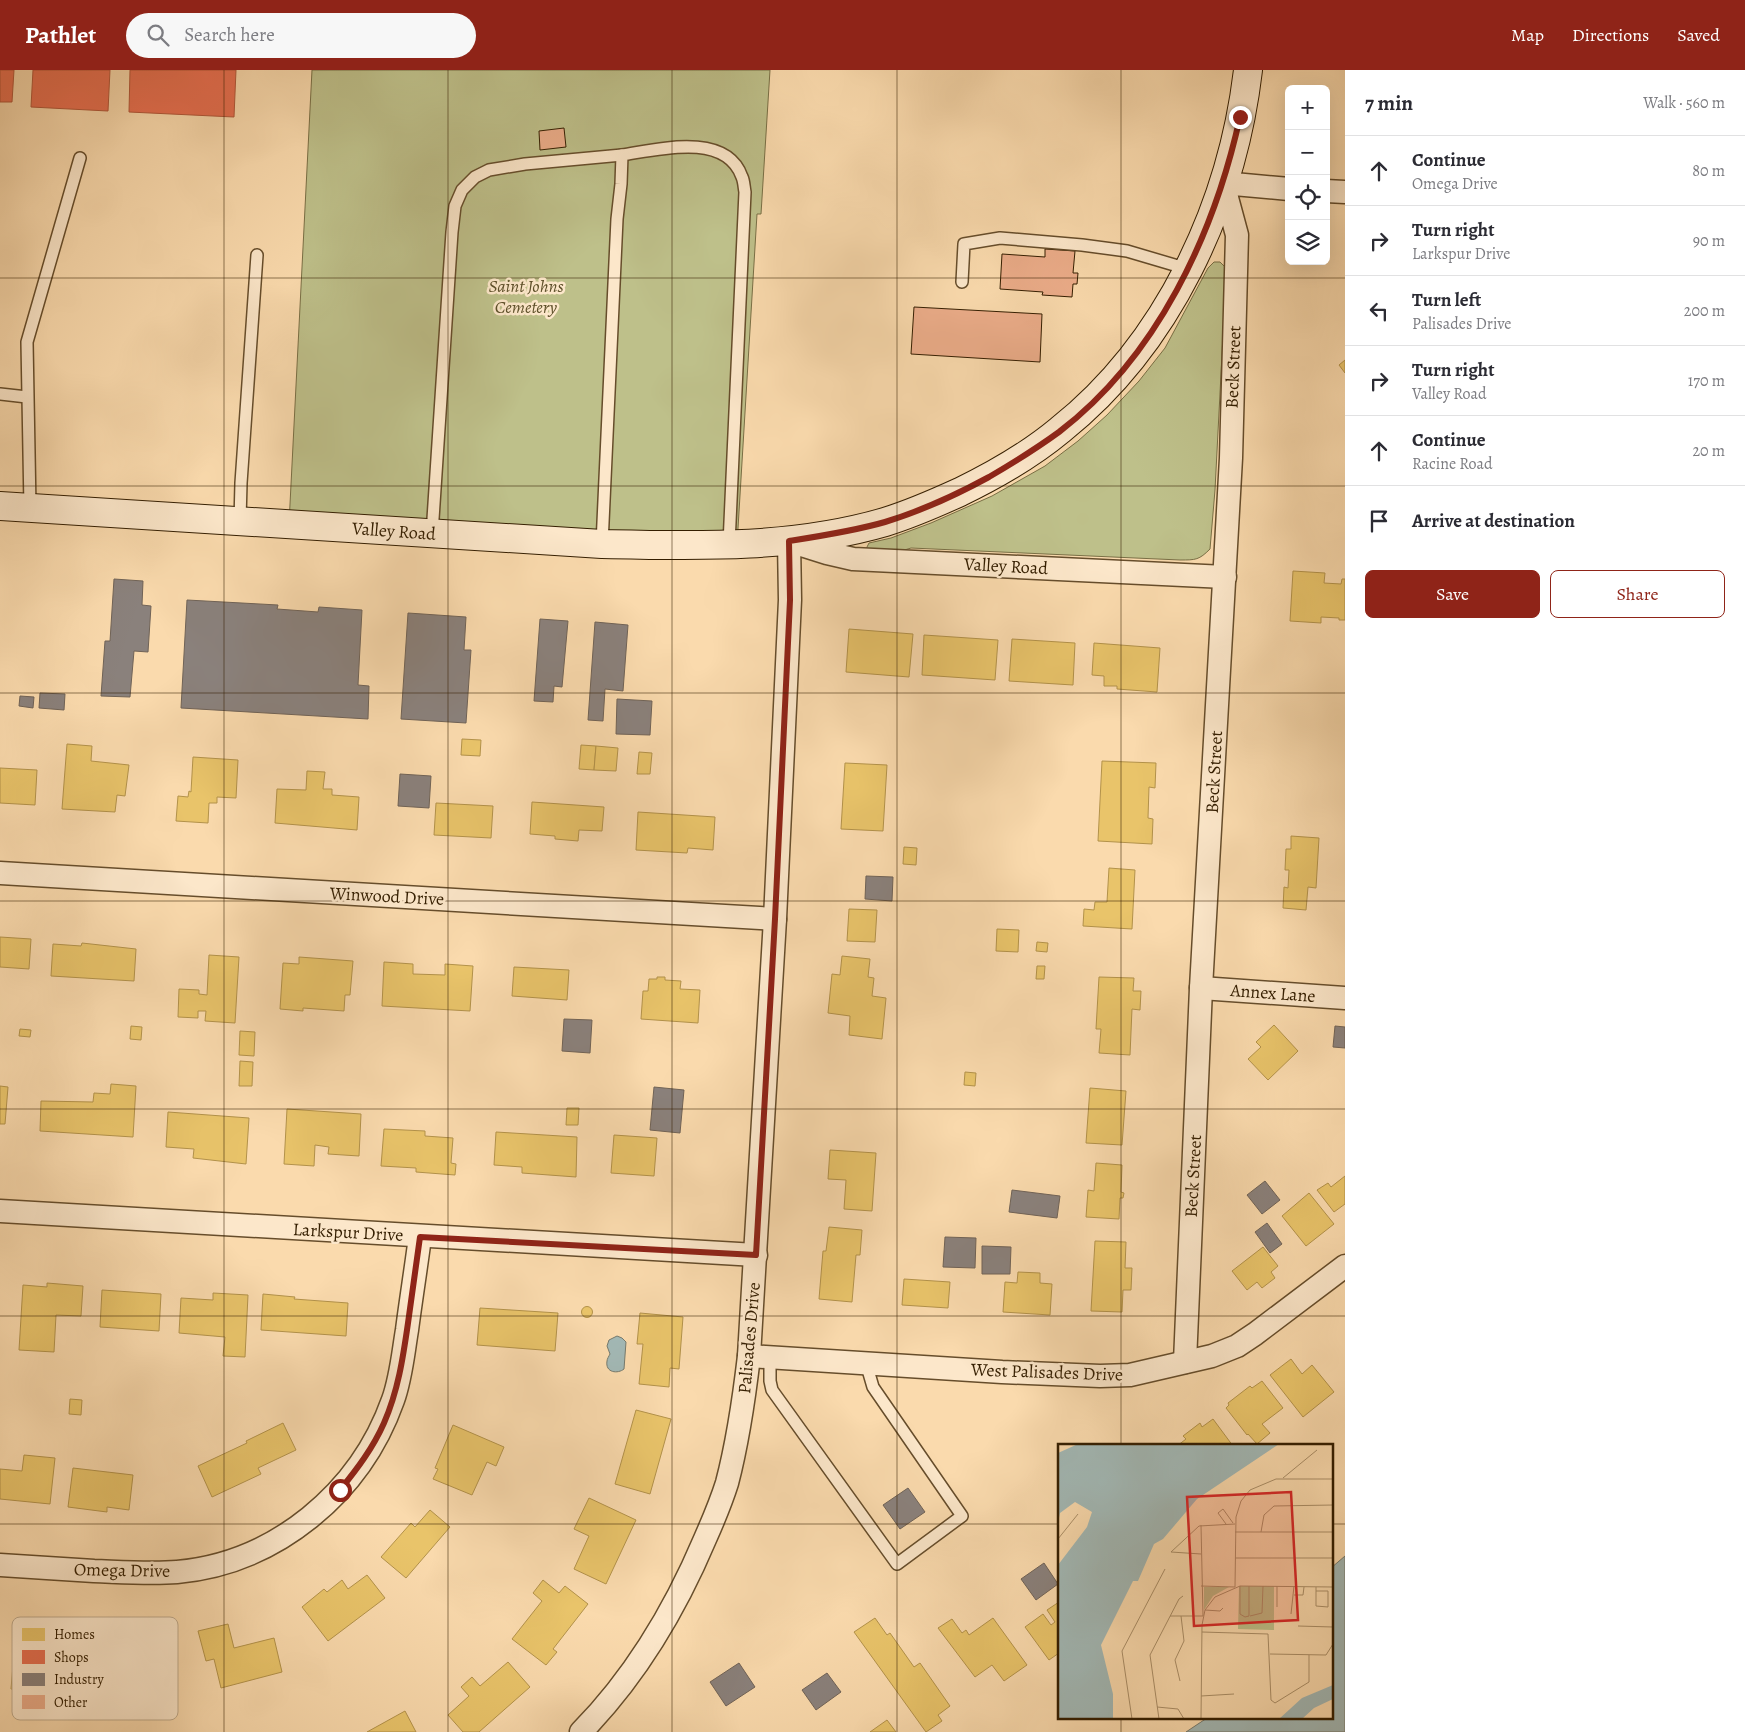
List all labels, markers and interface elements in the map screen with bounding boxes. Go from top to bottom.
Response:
search box [126,13,476,58]
text: Pathlet [25,19,96,51]
icon: search [144,21,172,49]
text: Search here [184,22,275,48]
text: Map [1511,23,1544,47]
text: Directions [1572,23,1649,47]
text: Saved [1677,23,1720,47]
map controls [1285,85,1330,265]
button: + [1285,85,1330,130]
text: 7 min [1365,89,1413,117]
text: Walk · 560 m [1643,92,1725,114]
route end [1229,106,1252,129]
button: − [1285,130,1330,175]
text: Continue [1412,147,1486,173]
icon: ahead [1365,157,1393,185]
text: 80 m [1692,160,1725,182]
text: Omega Drive [1412,173,1498,195]
button: locate [1285,175,1330,220]
text: Turn right [1412,217,1494,243]
button: layers [1285,220,1330,265]
icon: right [1365,227,1393,255]
text: 90 m [1693,230,1725,252]
text: Larkspur Drive [1412,243,1510,265]
park label: Saint Johns Cemetery [488,274,564,319]
text: Turn left [1412,287,1481,313]
icon: left [1365,297,1393,325]
text: 200 m [1684,300,1725,322]
text: Palisades Drive [1412,313,1512,335]
street label: Beck Street [1220,325,1246,409]
text: Turn right [1412,357,1494,383]
icon: right [1365,367,1393,395]
text: 170 m [1688,370,1725,392]
text: Valley Road [1412,383,1487,405]
text: Continue [1412,427,1486,453]
icon: ahead [1365,437,1393,465]
text: 20 m [1692,440,1725,462]
text: Racine Road [1412,453,1493,475]
icon: arrive [1365,507,1393,535]
text: Arrive at destination [1412,508,1575,534]
street label: Valley Road [350,516,437,546]
street label: Valley Road [963,552,1049,580]
button: Save [1365,570,1540,618]
button: Share [1550,570,1725,618]
street label: Beck Street [1200,730,1228,814]
street label: Winwood Drive [328,881,445,911]
street label: Annex Lane [1229,978,1316,1008]
street label: Beck Street [1179,1134,1207,1218]
street label: Larkspur Drive [292,1217,404,1247]
street label: Palisades Drive [732,1281,766,1395]
street label: West Palisades Drive [970,1357,1123,1387]
inset map [1058,1444,1332,1720]
route start [329,1479,352,1502]
street label: Omega Drive [74,1557,170,1583]
legend [12,1617,178,1720]
text: Homes [54,1625,95,1644]
text: Shops [54,1648,89,1667]
text: Industry [54,1670,104,1689]
text: Other [54,1693,88,1712]

